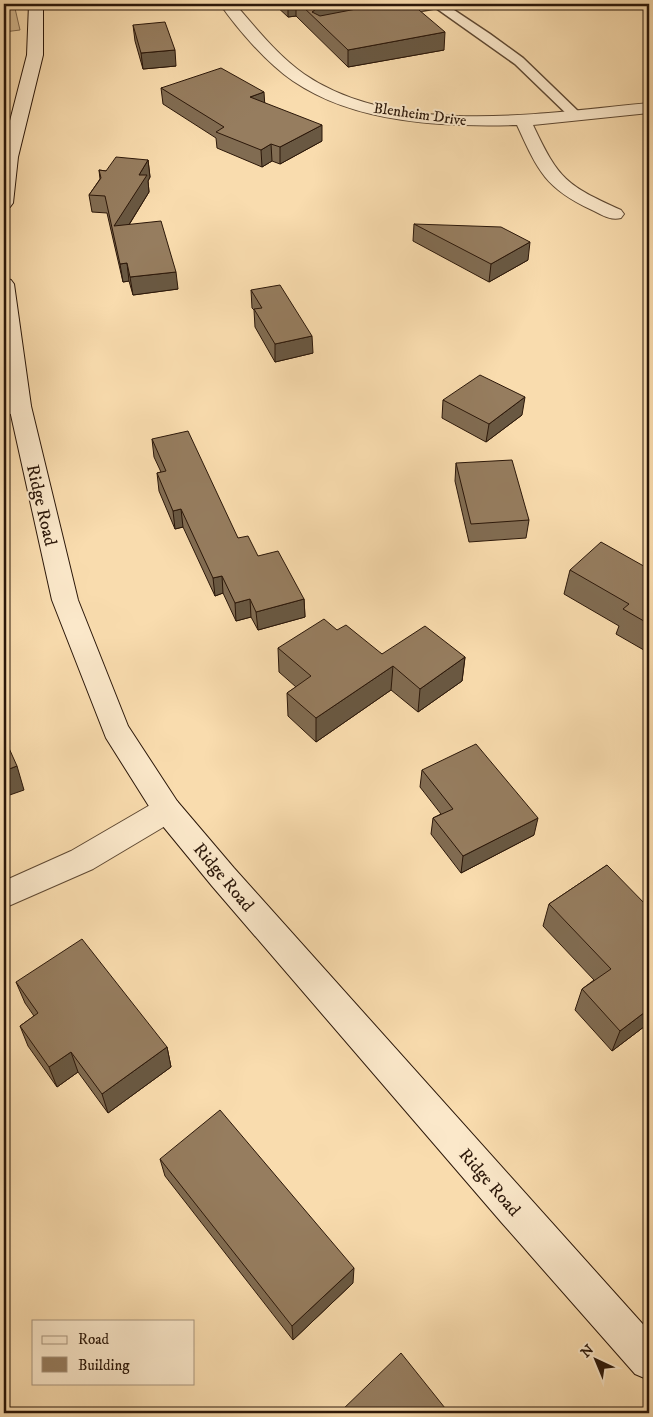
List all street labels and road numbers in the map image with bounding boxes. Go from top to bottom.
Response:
street label: Blenheim Drive [372,99,468,130]
street label: Ridge Road [21,462,61,548]
street label: Ridge Road [188,839,258,916]
street label: Ridge Road [454,1144,525,1221]

